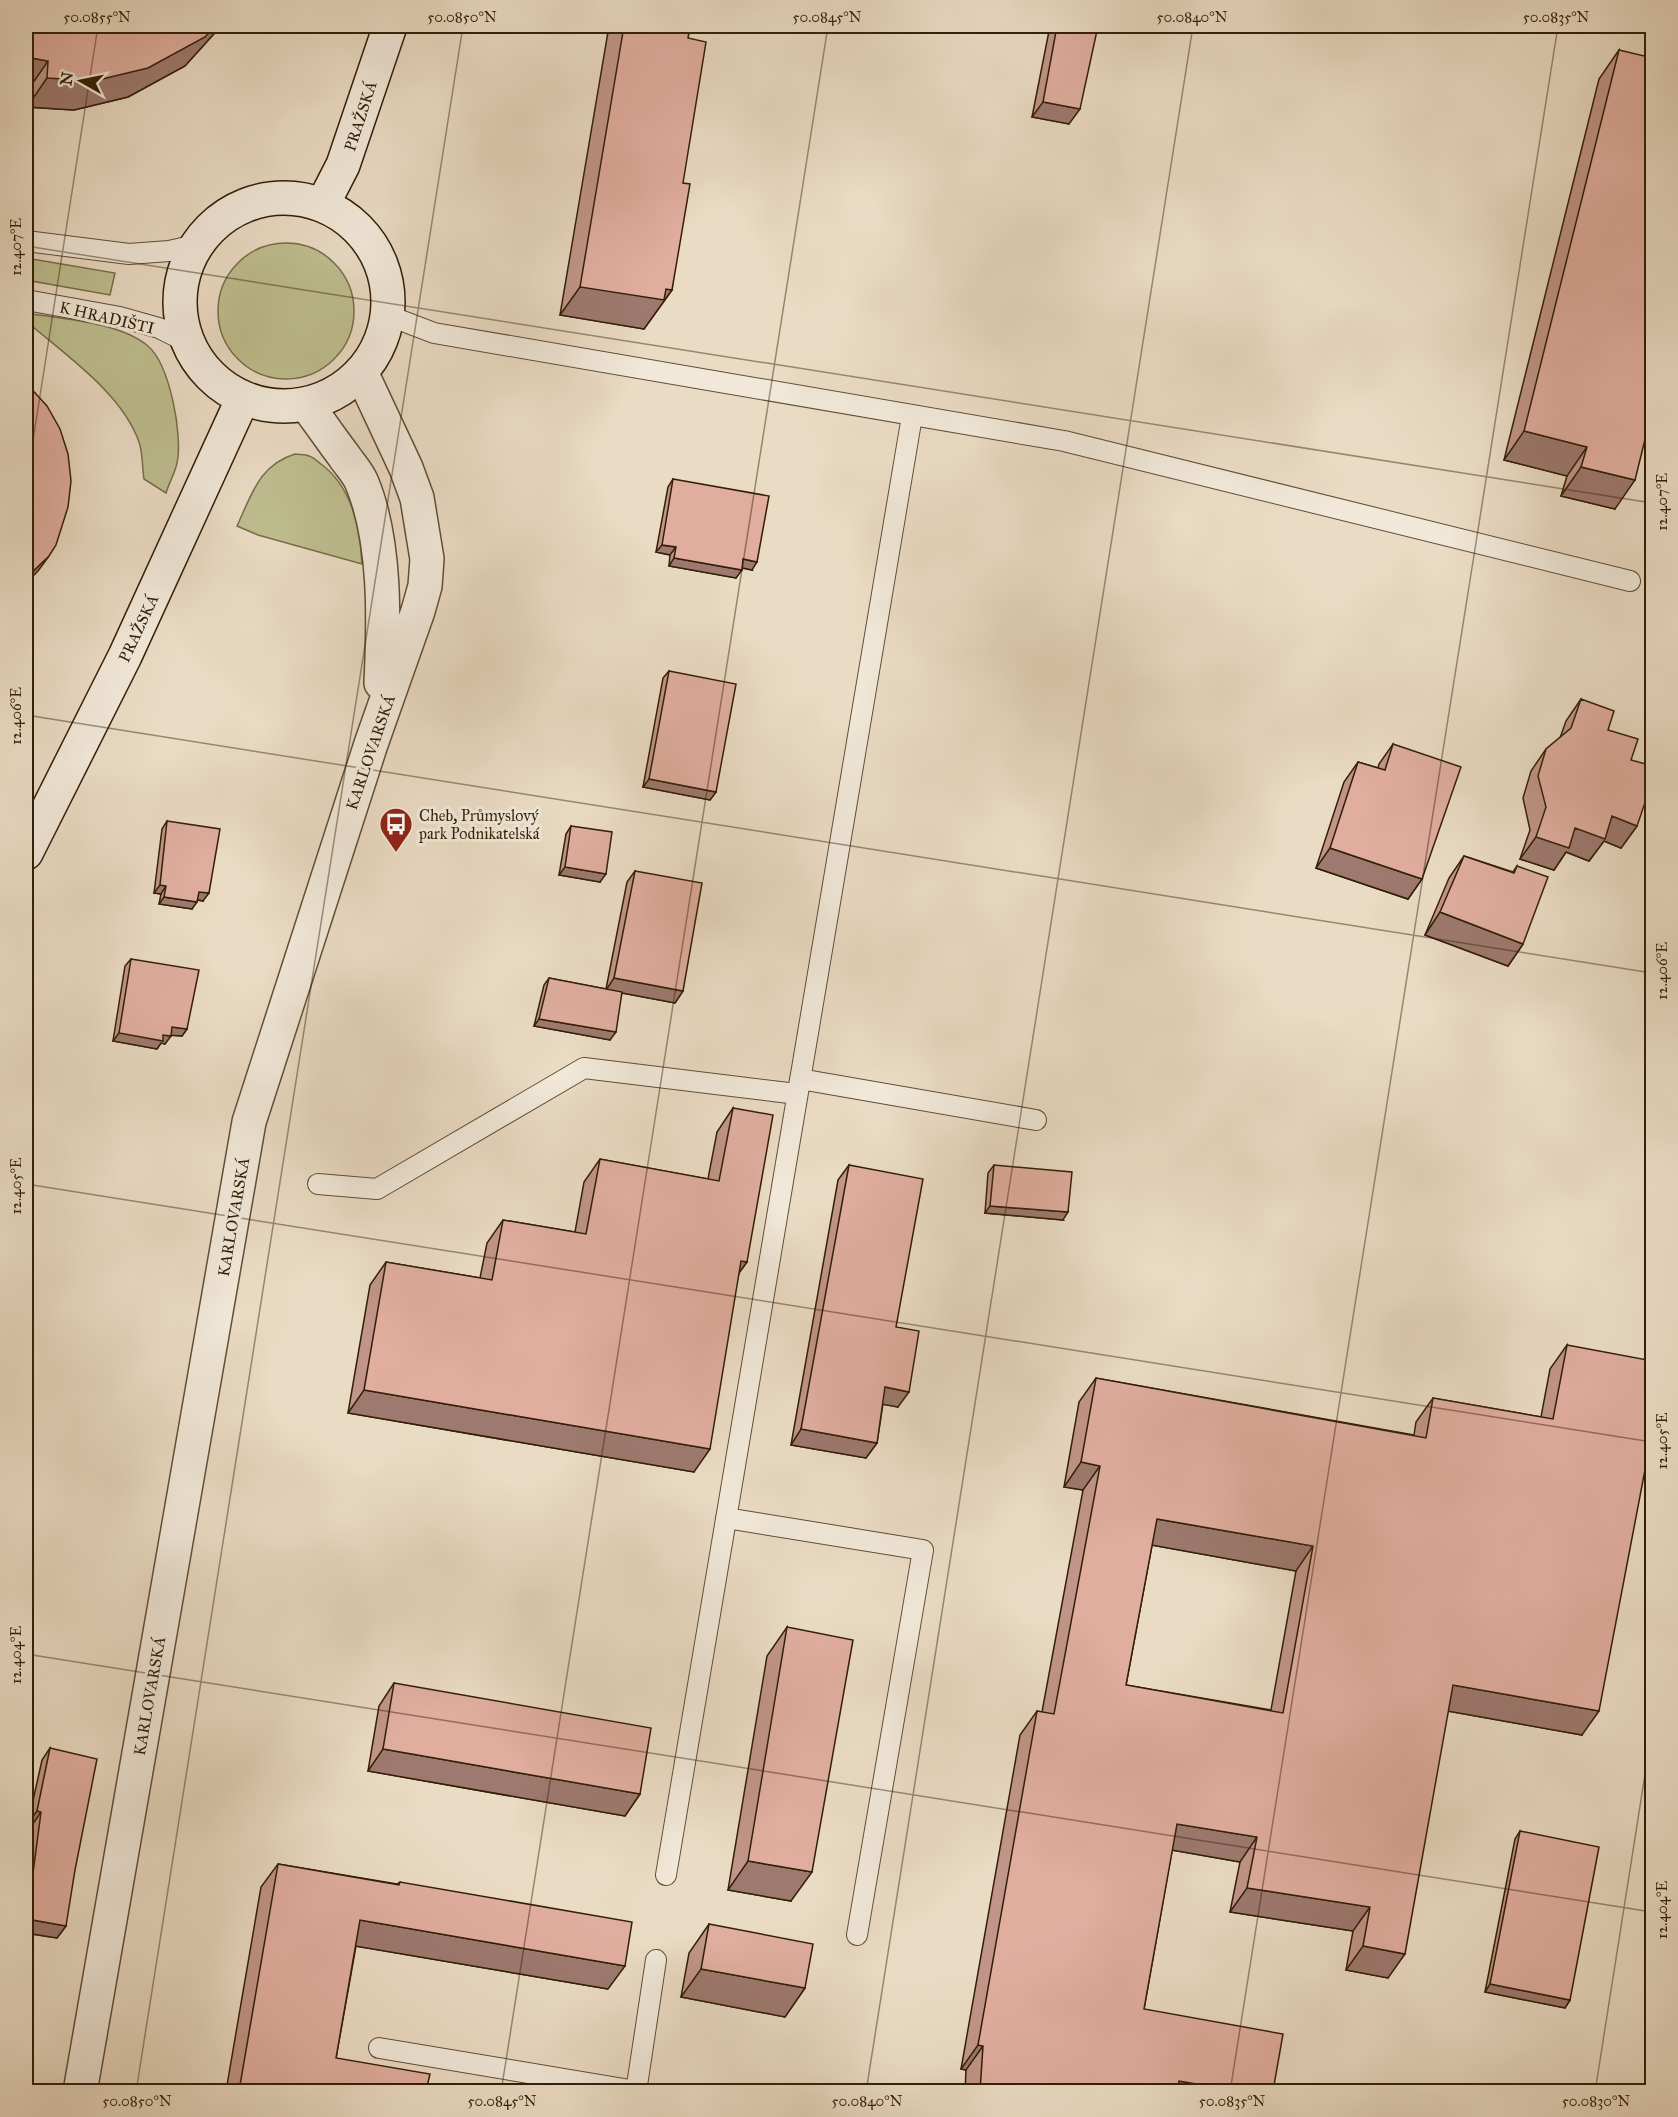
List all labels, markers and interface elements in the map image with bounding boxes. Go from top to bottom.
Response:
text: 50.0855°N [63,8,131,26]
text: 50.0850°N [427,8,497,26]
text: 50.0845°N [792,8,862,26]
text: 50.0840°N [1157,8,1228,26]
text: 50.0835°N [1523,8,1590,26]
north arrow [51,51,111,111]
text: N [56,70,77,87]
street label: PRAŽSKÁ [338,78,381,154]
text: 12.407°E [7,218,25,276]
street label: K HRADIŠTI [58,296,157,338]
text: 12.407°E [1653,473,1671,531]
street label: PRAŽSKÁ [113,590,162,665]
text: 12.406°E [7,687,25,745]
street label: KARLOVARSKÁ [341,692,399,812]
bus stop icon: Cheb, Průmyslový park Podnikatelská [378,806,414,853]
place label: Cheb, Průmyslový park Podnikatelská [418,806,540,843]
text: 12.406°E [1653,942,1671,1000]
street label: KARLOVARSKÁ [213,1156,253,1278]
text: 12.405°E [7,1157,25,1215]
text: 12.405°E [1653,1412,1671,1470]
text: 12.404°E [7,1625,25,1684]
street label: KARLOVARSKÁ [129,1635,169,1757]
text: 12.404°E [1653,1880,1671,1939]
text: 50.0850°N [102,2092,172,2110]
text: 50.0845°N [467,2092,537,2110]
text: 50.0840°N [832,2092,903,2110]
text: 50.0835°N [1199,2092,1266,2110]
text: 50.0830°N [1562,2092,1630,2110]

